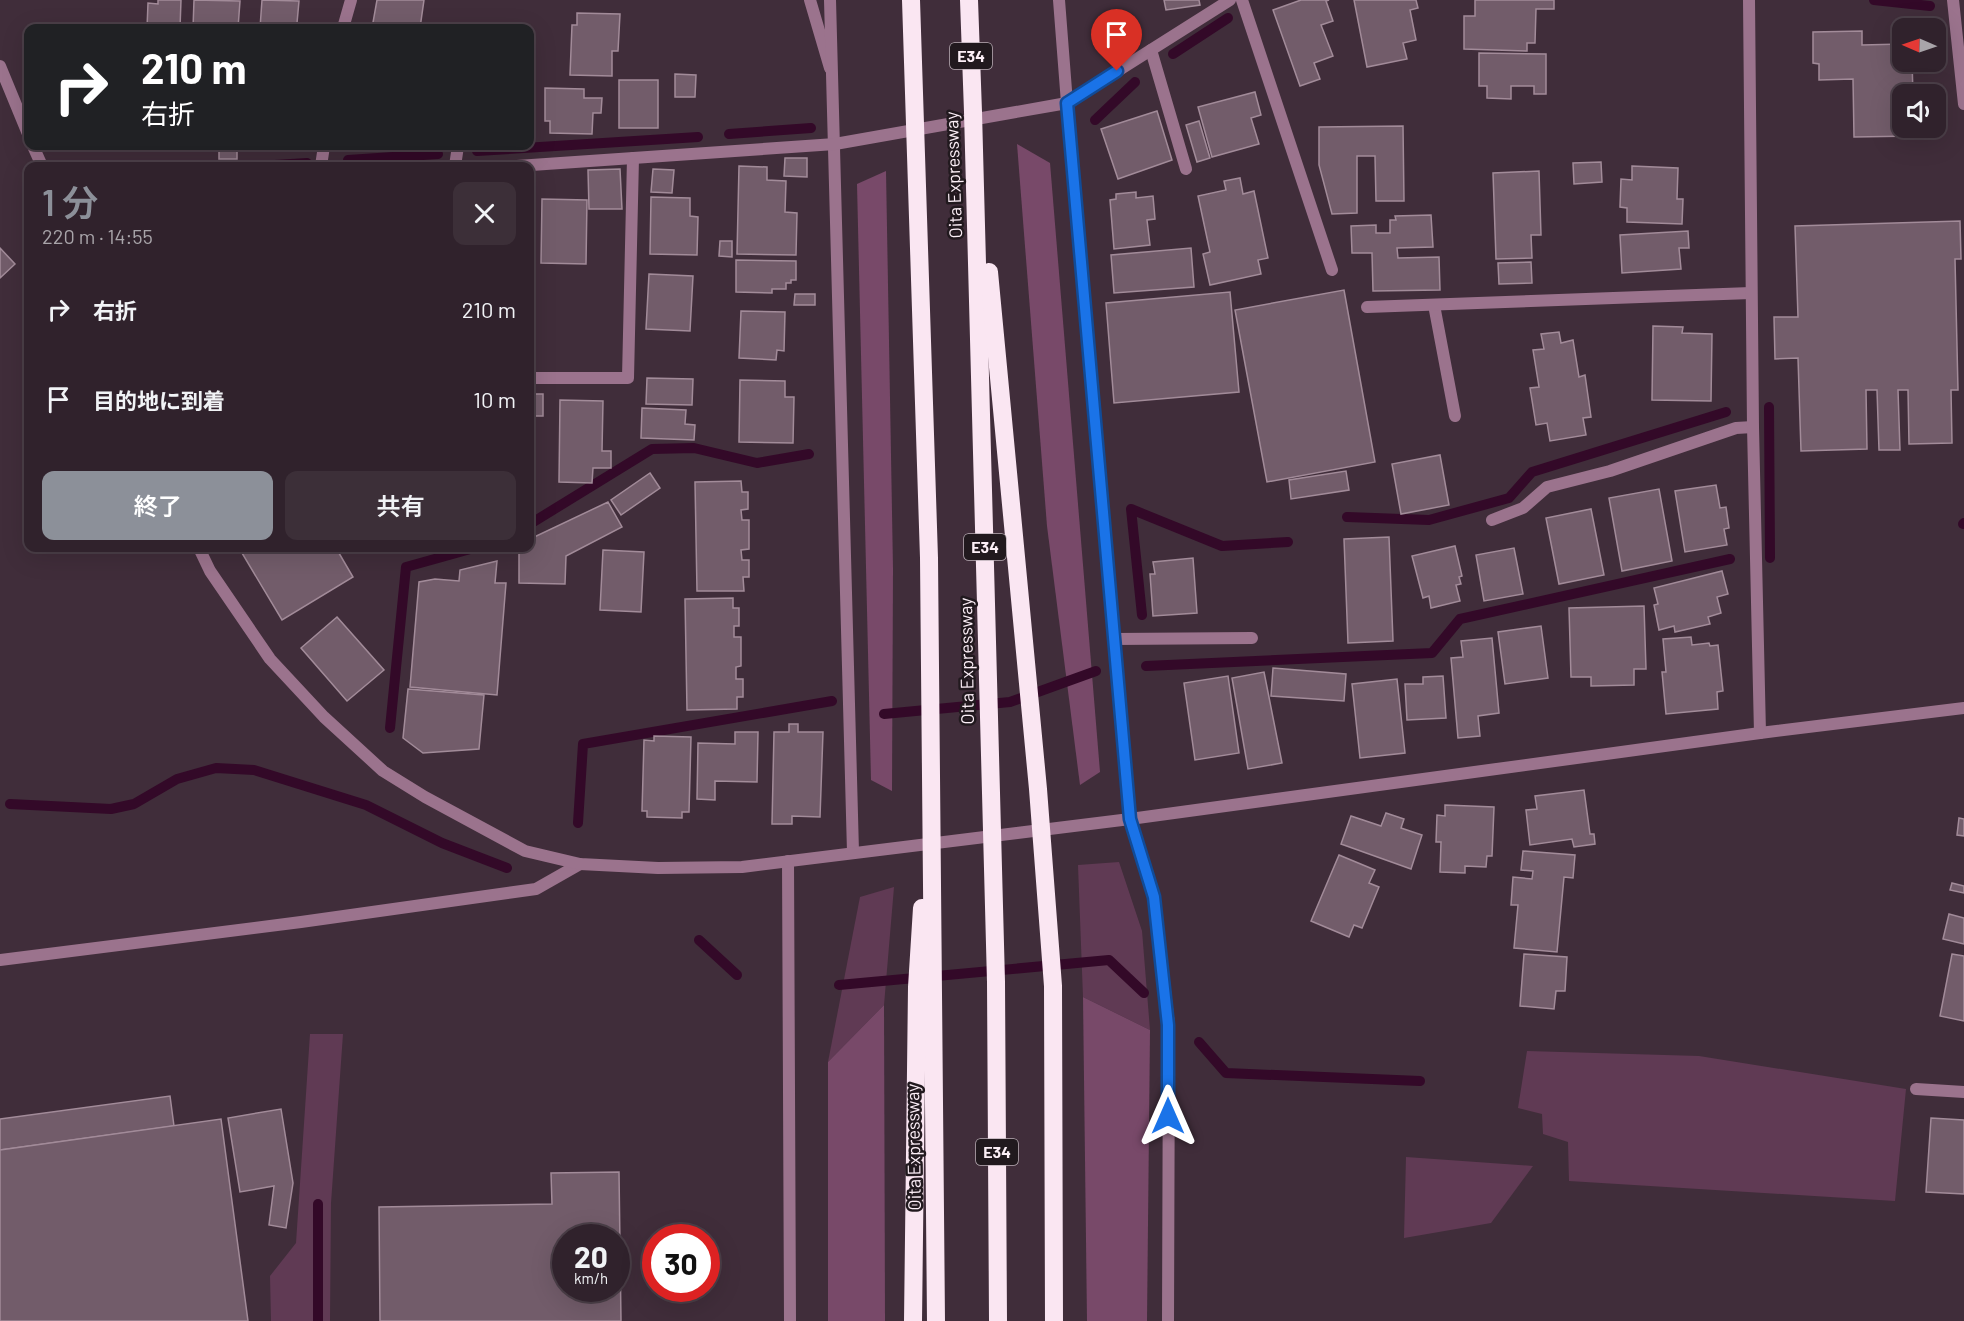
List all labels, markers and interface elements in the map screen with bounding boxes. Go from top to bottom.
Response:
pin [1091,9,1142,71]
icon: arrive [1100,18,1133,51]
north arrow [1892,18,1946,72]
map controls [1892,18,1946,138]
text: 210 m [141,42,247,92]
road number: E34 [950,43,992,69]
icon: right [42,48,120,126]
button: sound [1892,84,1946,138]
text: 右折 [141,97,195,129]
street label: Oita Expressway [940,111,966,239]
text: 1 分 [42,180,98,223]
button: close [453,182,516,245]
text: 220 m · 14:55 [42,224,153,248]
icon: right [42,293,75,326]
text: 210 m [462,296,516,322]
text: 右折 [93,297,137,323]
icon: arrive [42,383,75,416]
text: 10 m [473,386,516,412]
text: 目的地に到着 [93,387,225,413]
button: 終了 [42,471,273,540]
button: 共有 [285,471,516,540]
road number: E34 [964,534,1006,560]
street label: Oita Expressway [954,597,978,725]
street label: Oita Expressway [901,1083,925,1211]
position arrow [1136,1084,1200,1148]
road number: E34 [976,1139,1018,1165]
speed limit sign: 30 [642,1224,720,1302]
text: 20 [574,1238,608,1274]
text: km/h [574,1269,608,1287]

